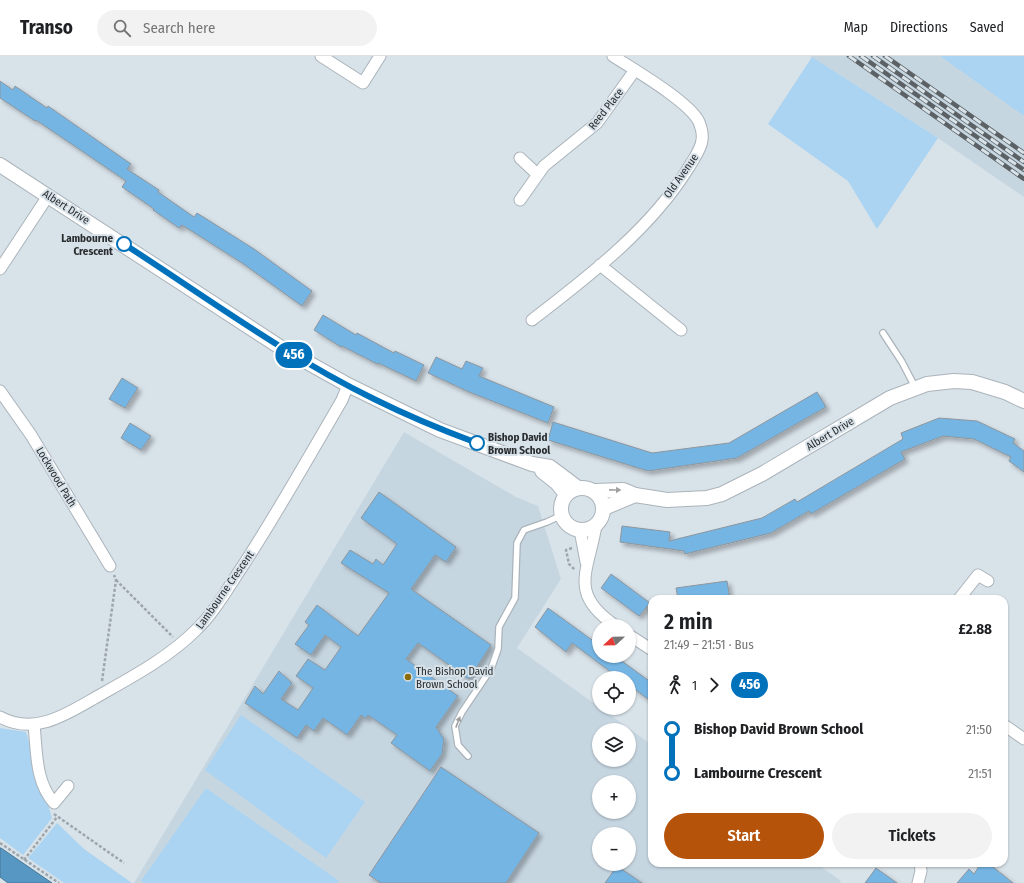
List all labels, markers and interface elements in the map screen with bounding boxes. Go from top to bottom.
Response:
search box [97,10,377,46]
text: Transo [20,16,73,39]
icon: search [111,17,133,39]
text: Search here [143,19,215,37]
text: Map [844,19,868,36]
text: Directions [890,19,948,36]
text: Saved [970,19,1004,36]
street label: Reed Place [586,86,626,132]
street label: Old Avenue [661,151,701,201]
street label: Albert Drive [40,187,92,227]
place label: Lambourne Crescent [61,232,113,258]
marker: Lambourne Crescent [116,236,132,252]
line badge: 456 [271,342,317,368]
text: 456 [283,346,305,363]
street label: Albert Drive [804,415,856,453]
place label: Bishop David Brown School [488,431,551,457]
marker: Bishop David Brown School [469,435,485,451]
street label: Lockwood Path [33,445,79,509]
one-way arrow [609,487,622,493]
street label: Lambourne Crescent [193,548,257,631]
text: 2 min [664,608,713,635]
north arrow [592,619,636,663]
map controls [592,619,636,871]
text: £2.88 [958,620,992,638]
text: 21:49 – 21:51 · Bus [664,637,754,652]
place label: The Bishop David Brown School [416,665,493,691]
button: locate [592,671,636,715]
marker: The Bishop David Brown School [403,672,413,682]
icon: walk [664,674,686,696]
icon: forward [703,674,725,696]
text: 456 [739,676,760,693]
text: 1 [692,678,697,693]
one-way arrow [455,715,461,727]
text: Bishop David Brown School [694,720,863,738]
text: 21:50 [966,722,992,737]
button: layers [592,723,636,767]
text: Lambourne Crescent [694,764,822,782]
text: 21:51 [968,766,992,781]
button: + [592,775,636,819]
button: Start [664,813,824,859]
button: Tickets [832,813,992,859]
button: − [592,827,636,871]

